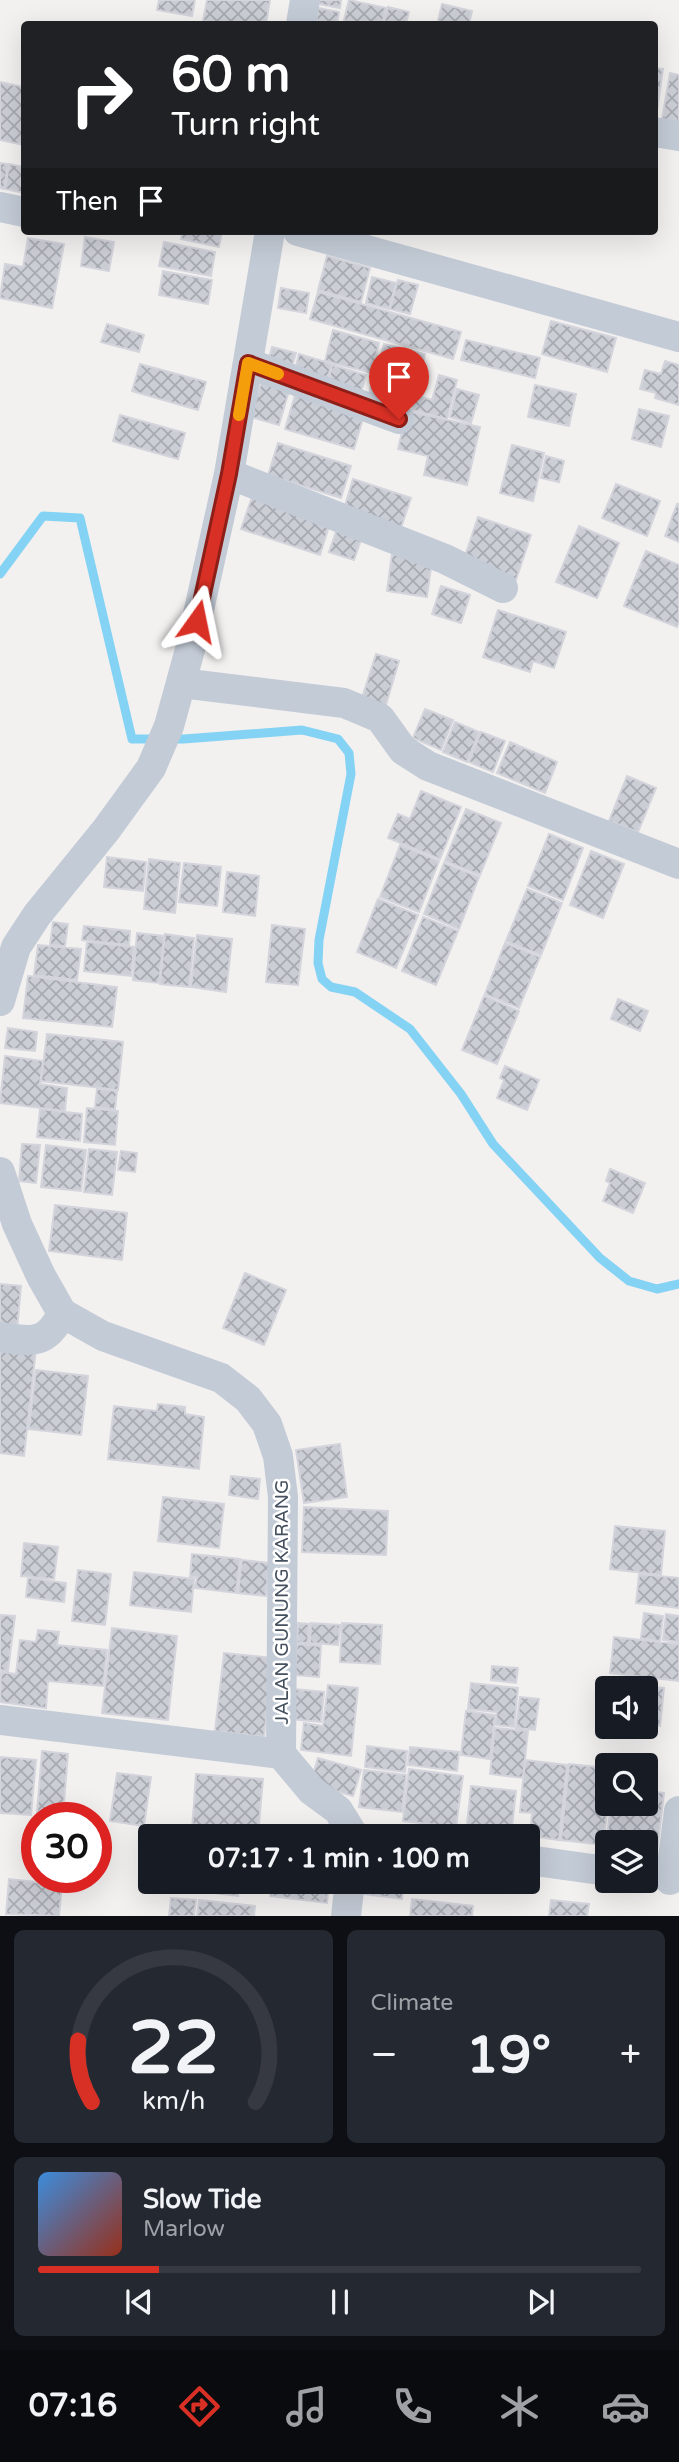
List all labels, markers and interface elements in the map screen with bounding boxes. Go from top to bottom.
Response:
text: 60 m [171,46,290,105]
icon: right [56,49,147,140]
text: Turn right [171,106,320,144]
icon: arrive [132,182,170,220]
text: Then [56,186,118,217]
pin [369,347,429,419]
icon: arrive [380,358,418,396]
position arrow [160,584,234,658]
street label: JALAN GUNUNG KARANG [271,1480,293,1724]
map controls [595,1676,658,1893]
button: sound [595,1676,658,1739]
button: search [595,1753,658,1816]
speed limit sign: 30 [21,1802,112,1893]
button: layers [595,1830,658,1893]
text: 07:17 · 1 min · 100 m [208,1843,470,1874]
text: Climate [371,1989,453,2017]
text: 22 [128,2006,219,2094]
text: 19° [466,2024,551,2087]
text: − [371,2032,398,2078]
text: + [620,2032,641,2078]
text: km/h [142,2086,205,2116]
text: Slow Tide [143,2184,261,2215]
text: Marlow [143,2215,225,2243]
icon: previous [120,2283,158,2321]
icon: pause [321,2283,359,2321]
icon: next [522,2283,560,2321]
icon: directions [175,2382,224,2431]
icon: music [282,2382,331,2431]
icon: phone [388,2382,437,2431]
icon: climate [495,2382,544,2431]
icon: car [601,2382,650,2431]
text: 07:16 [29,2387,117,2425]

